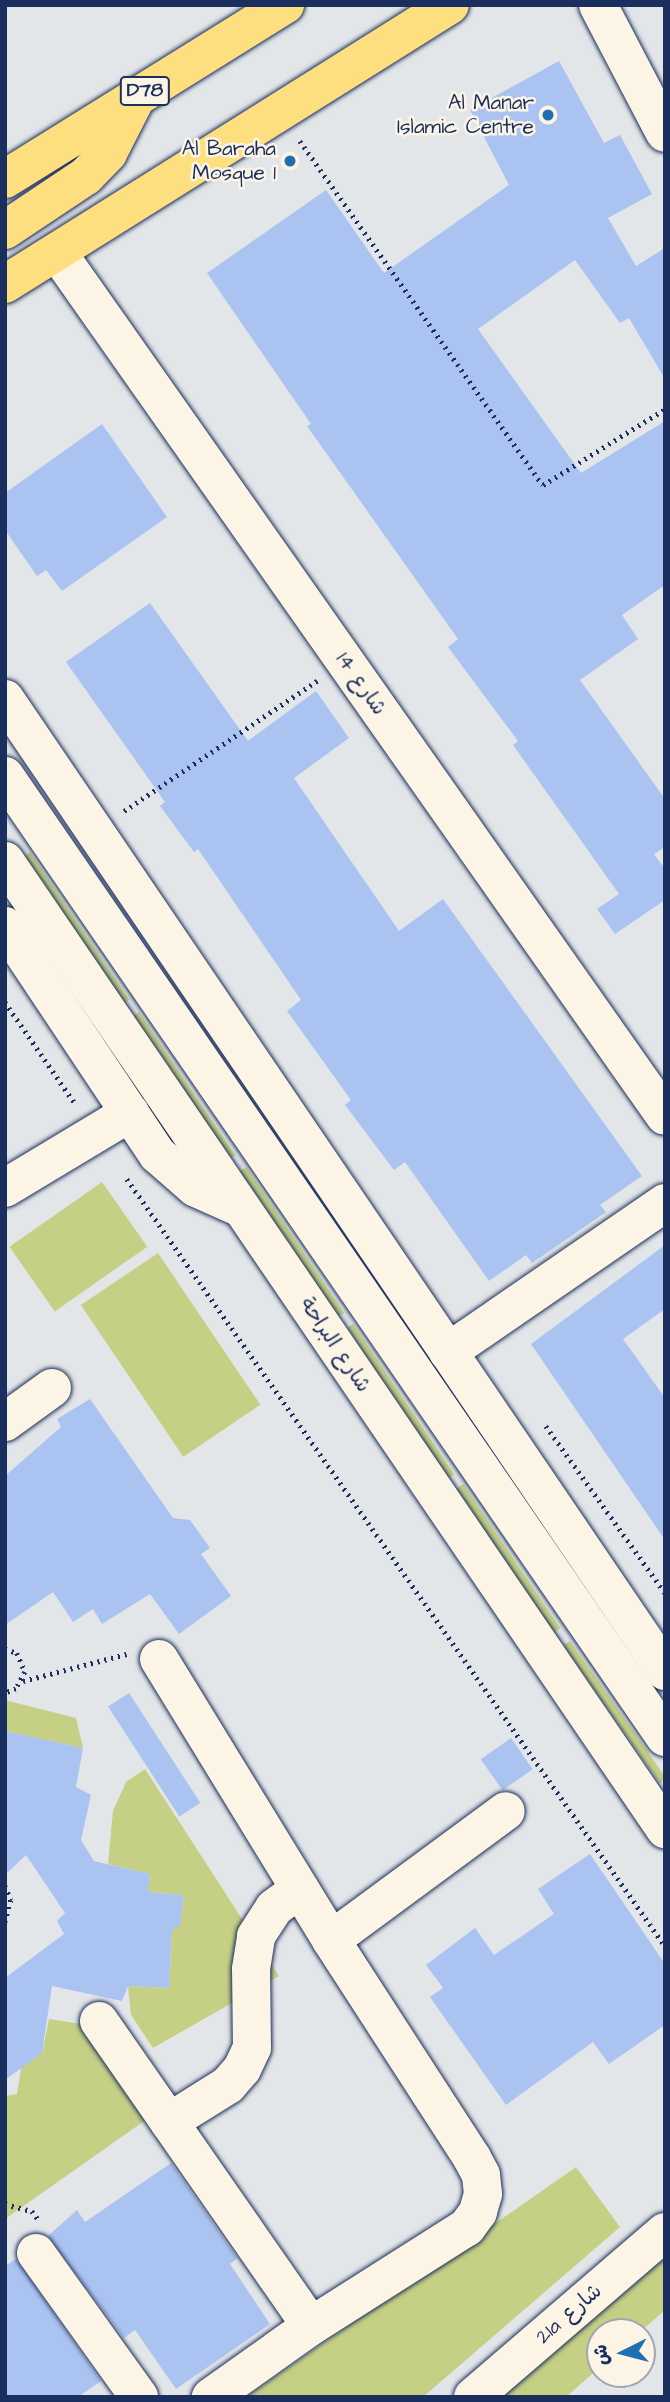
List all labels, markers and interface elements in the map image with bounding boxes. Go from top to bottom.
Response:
road number: D78 [119,76,171,106]
place label: Al Manar Islamic Centre [397,90,534,140]
marker: Al Manar Islamic Centre [540,107,556,123]
place label: Al Baraha Mosque 1 [182,136,276,186]
marker: Al Baraha Mosque 1 [282,153,298,169]
street label: شارع 14 [330,648,392,720]
street label: شارع البراحة [294,1293,376,1397]
street label: 21a شارع [531,2278,607,2350]
north arrow [586,2318,656,2388]
text: ش [587,2343,616,2367]

